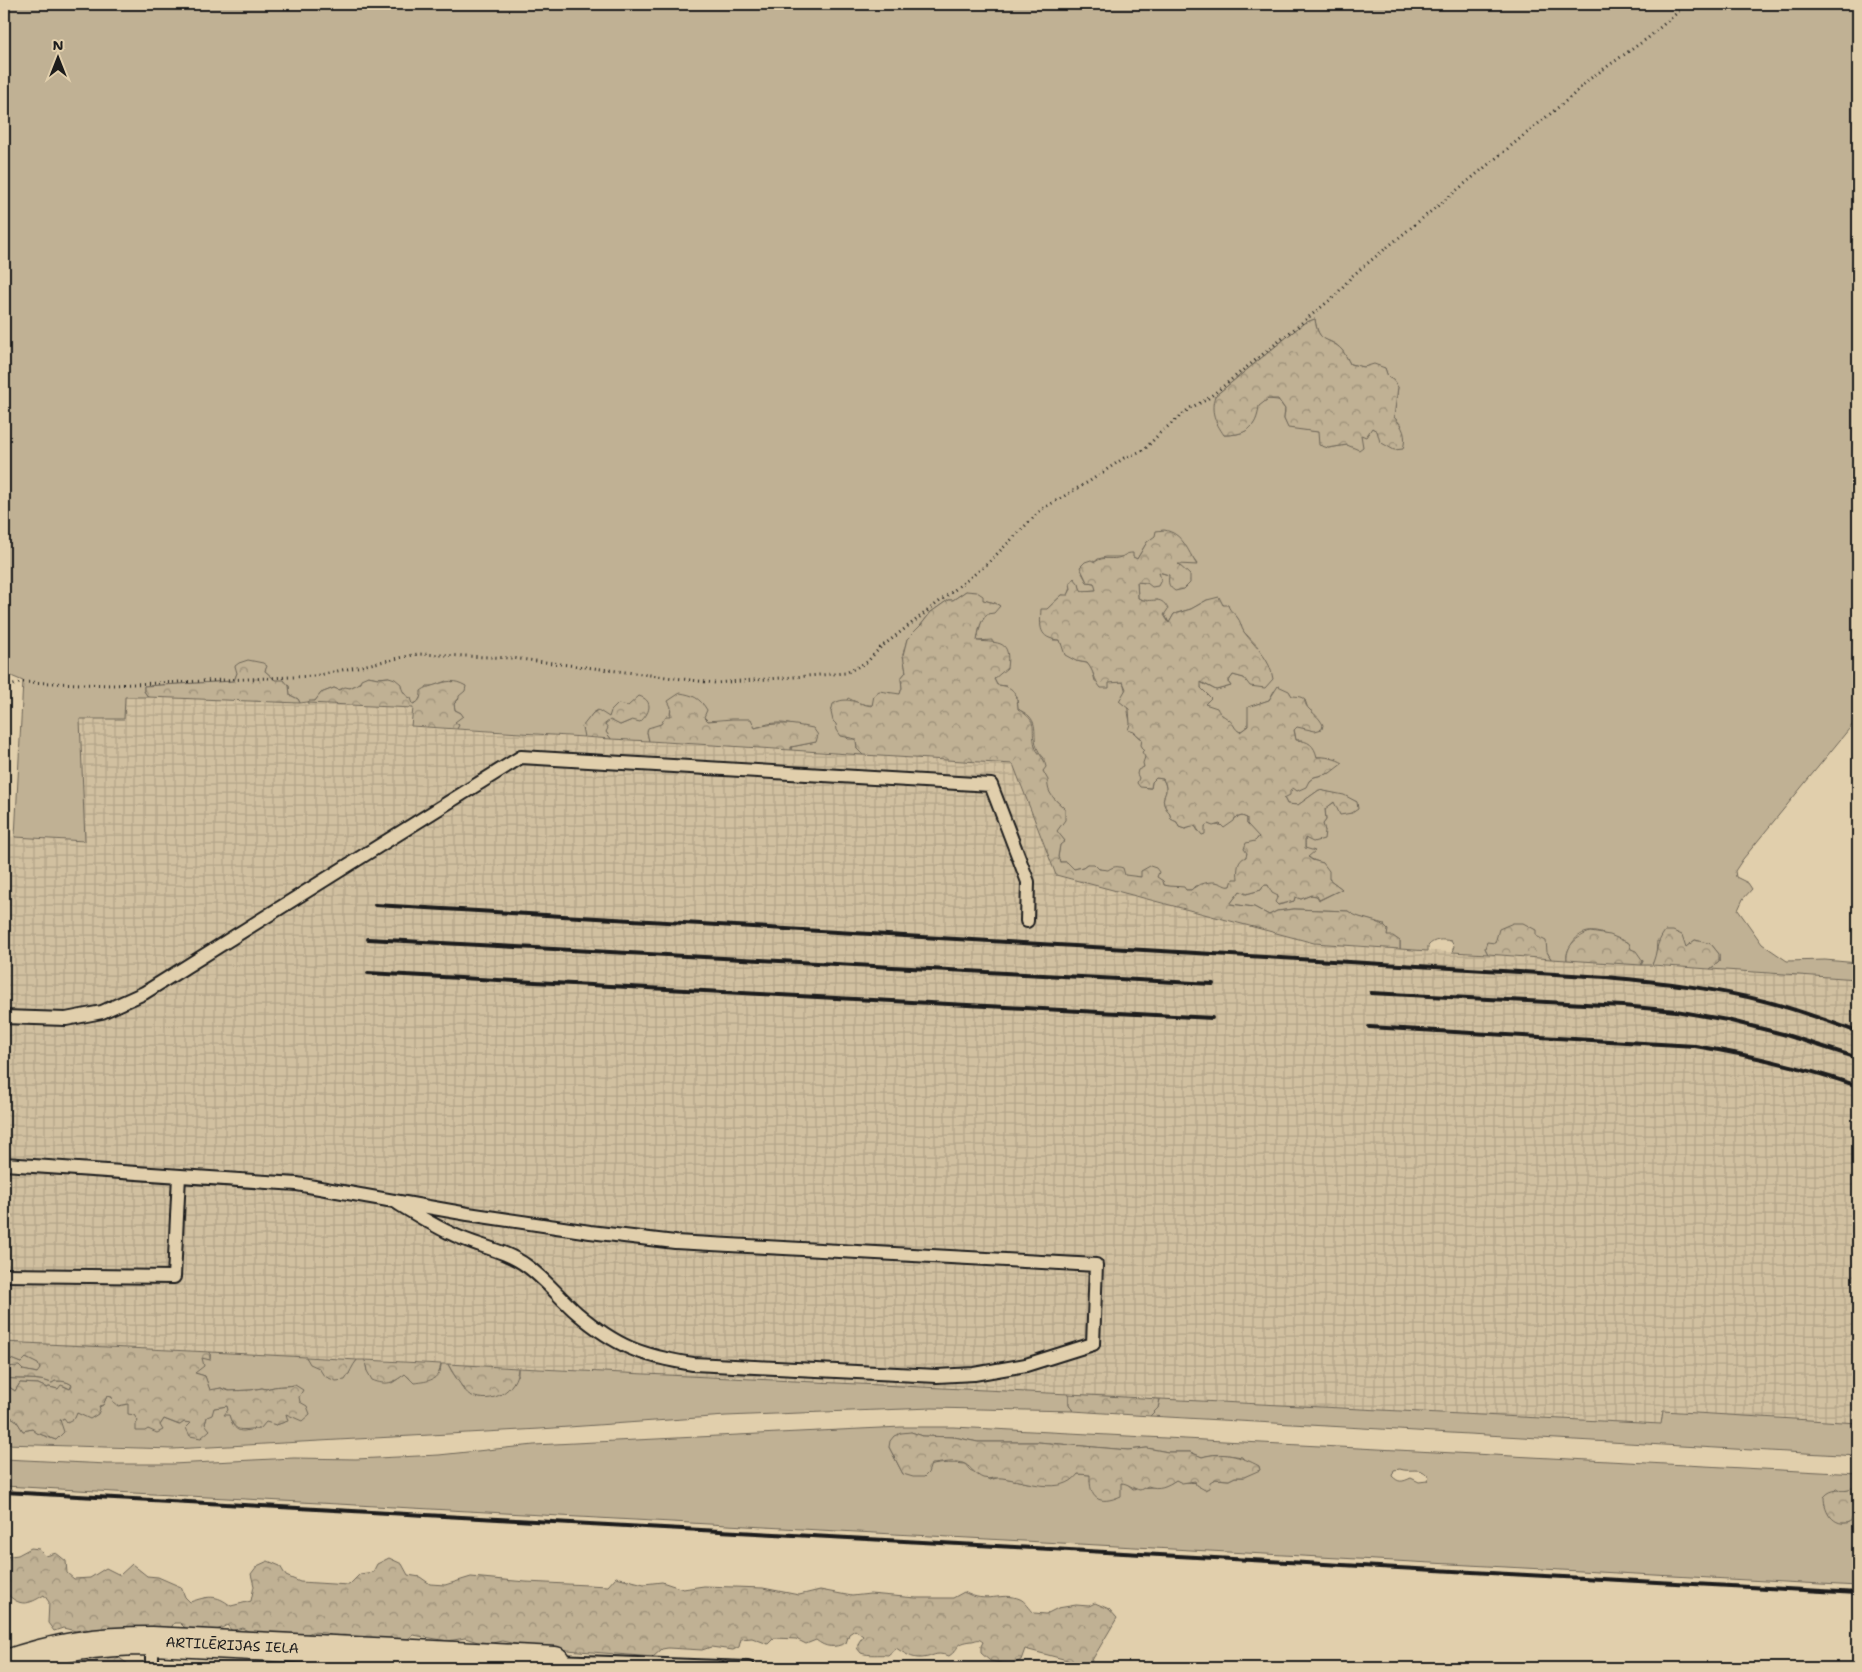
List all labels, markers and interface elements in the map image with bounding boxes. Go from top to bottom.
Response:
north arrow [32,32,82,82]
text: N [52,36,64,54]
street label: ARTILĒRIJAS IELA [165,1633,299,1657]

